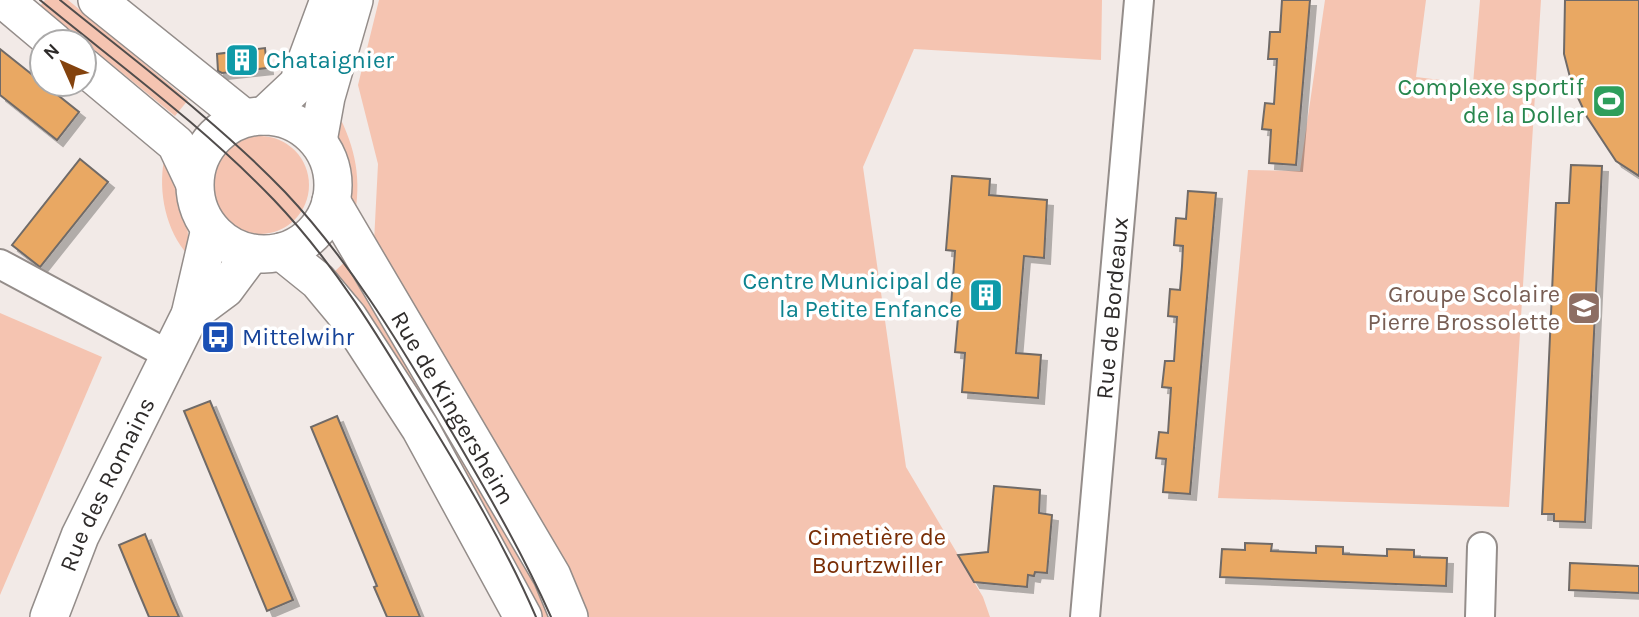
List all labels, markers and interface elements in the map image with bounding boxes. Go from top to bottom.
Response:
north arrow [28,28,98,98]
text: N [39,39,64,64]
building icon: Chataignier [223,41,261,79]
place label: Chataignier [266,46,394,74]
place label: Complexe sportif de la Doller [1398,73,1585,129]
sports icon: Complexe sportif de la Doller [1590,82,1628,120]
street label: Rue de Bordeaux [1090,216,1134,400]
place label: Centre Municipal de la Petite Enfance [743,267,962,323]
building icon: Centre Municipal de la Petite Enfance [967,276,1005,314]
place label: Groupe Scolaire Pierre Brossolette [1367,280,1560,336]
school or university icon: Groupe Scolaire Pierre Brossolette [1565,289,1603,327]
street label: Rue de Kingersheim [385,306,521,509]
bus stop icon: Mittelwihr [199,318,237,356]
place label: Mittelwihr [242,323,355,351]
street label: Rue des Romains [54,393,161,575]
park label: Cimetière de Bourtzwiller [808,523,946,579]

